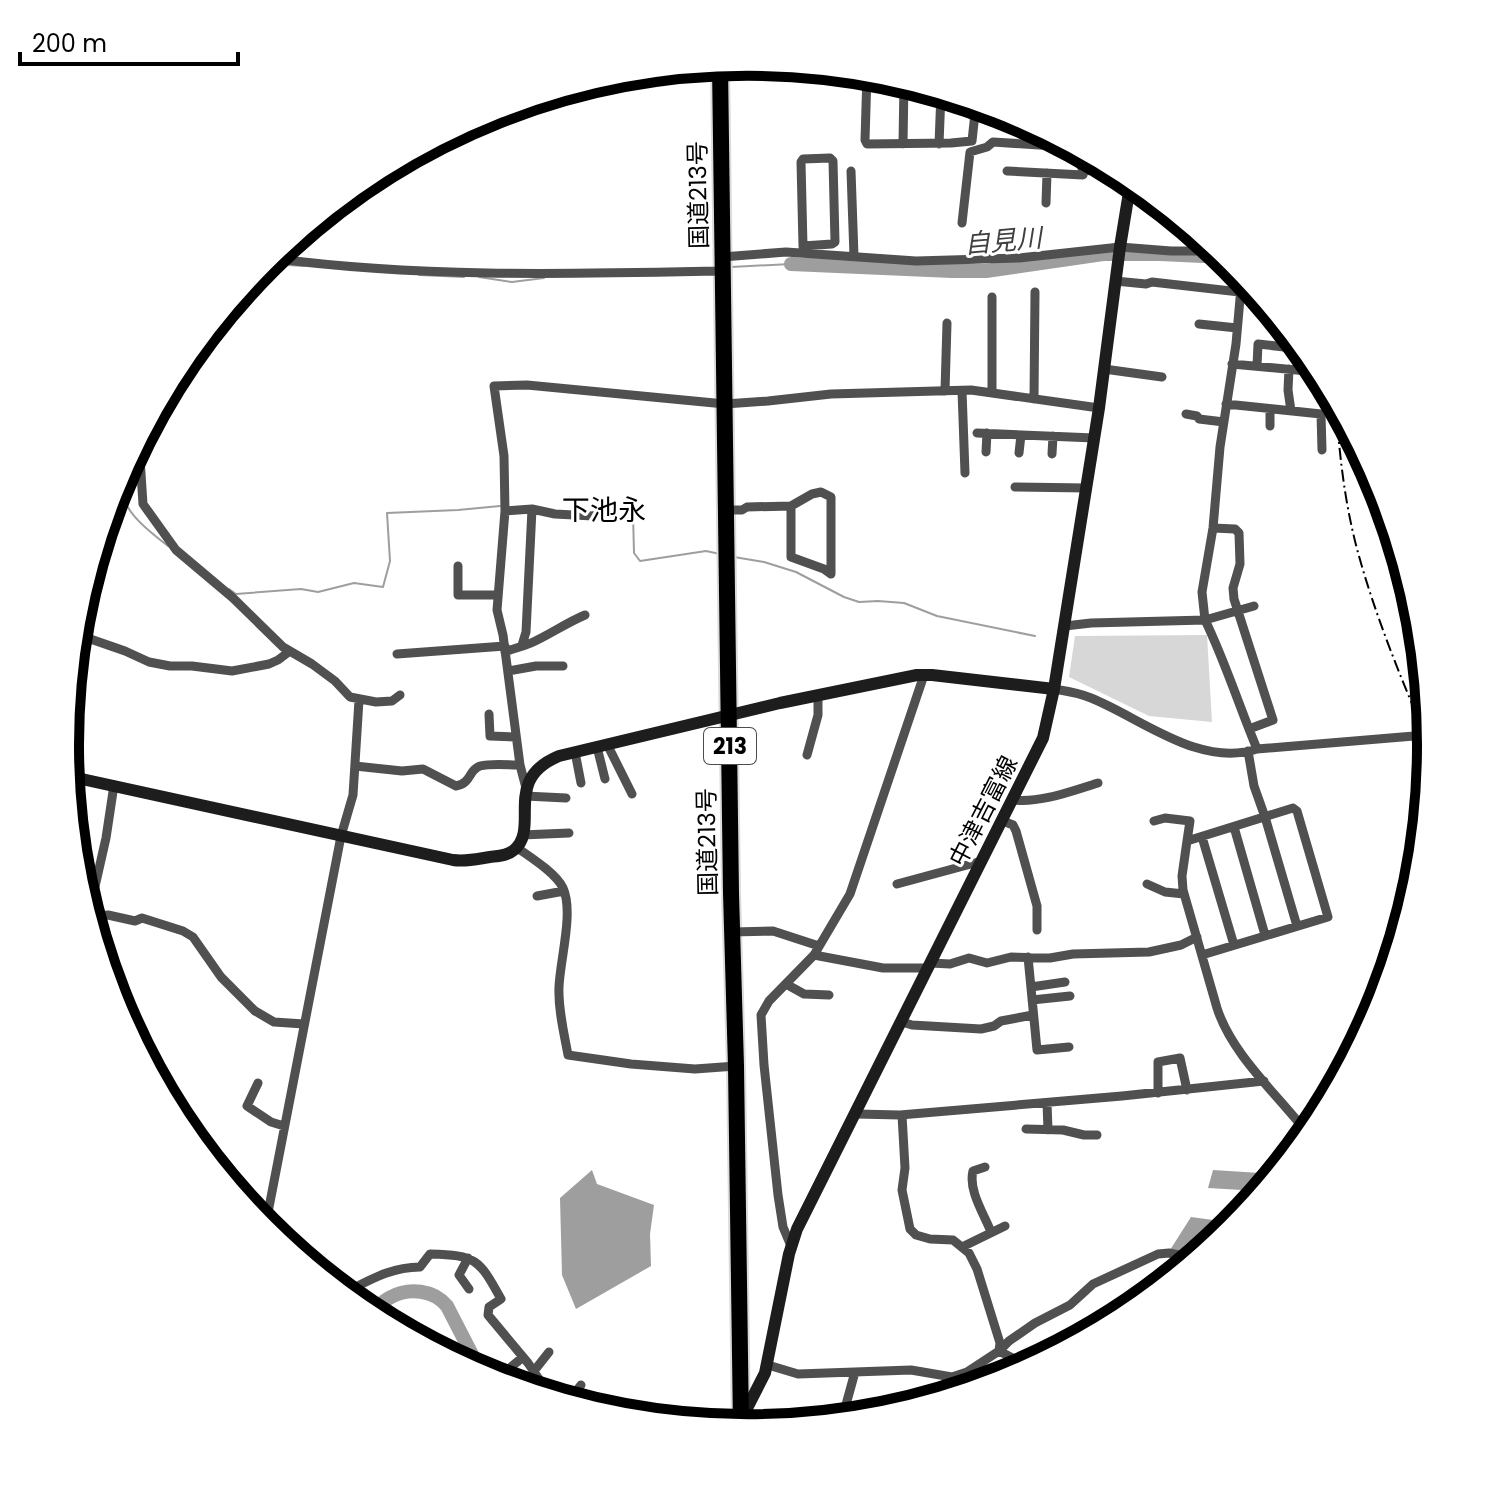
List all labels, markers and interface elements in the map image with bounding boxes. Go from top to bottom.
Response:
scale bar [20,16,238,66]
text: 200 m [32,27,107,60]
street label: 国道213号 [681,141,715,249]
water label: 自見川 [963,219,1046,262]
district label: 下池永 [562,491,646,530]
road number: 213 [704,728,756,764]
street label: 中津吉富線 [941,750,1025,872]
street label: 国道213号 [690,788,724,896]

